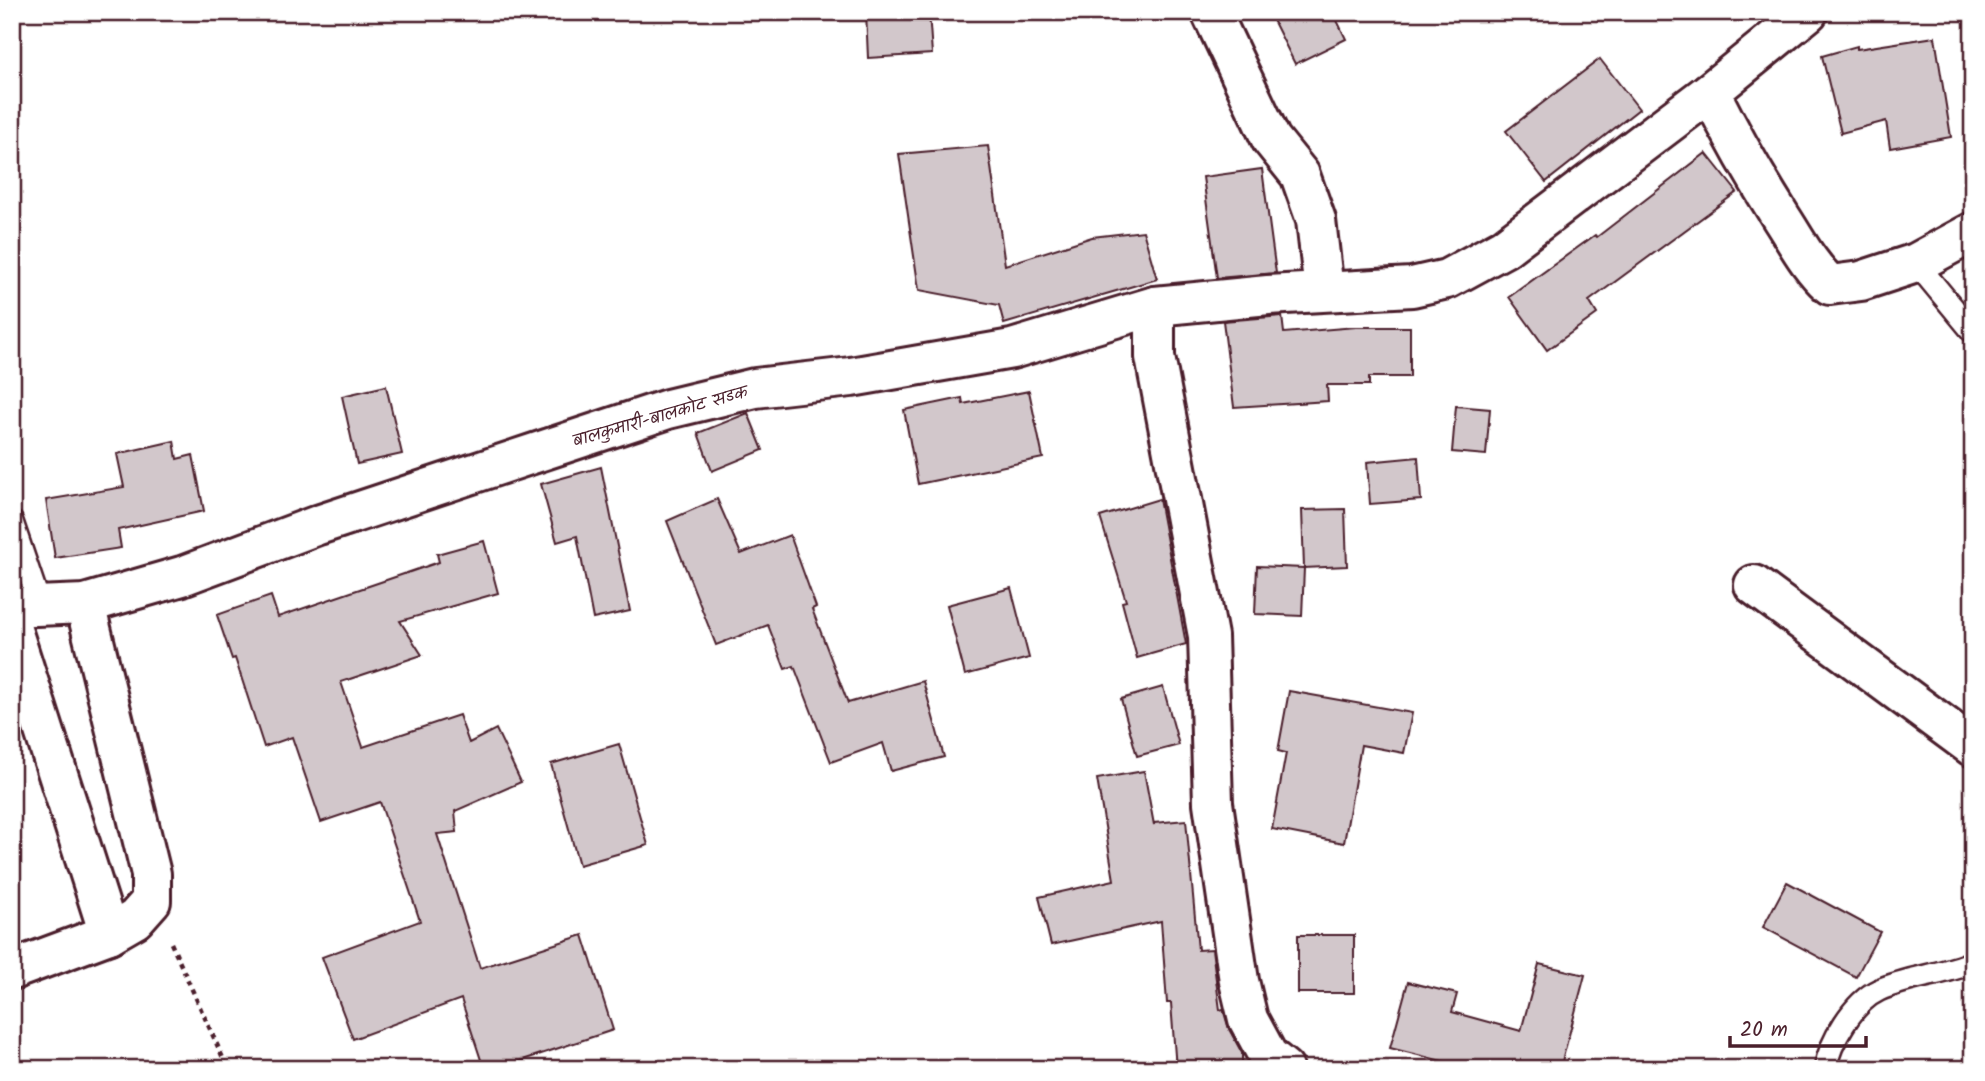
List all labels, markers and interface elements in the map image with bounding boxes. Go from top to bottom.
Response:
street label: बालकुमारी-बालकोट सडक [569,378,754,456]
scale bar [1730,1004,1866,1048]
text: 20 m [1740,1014,1788,1047]

